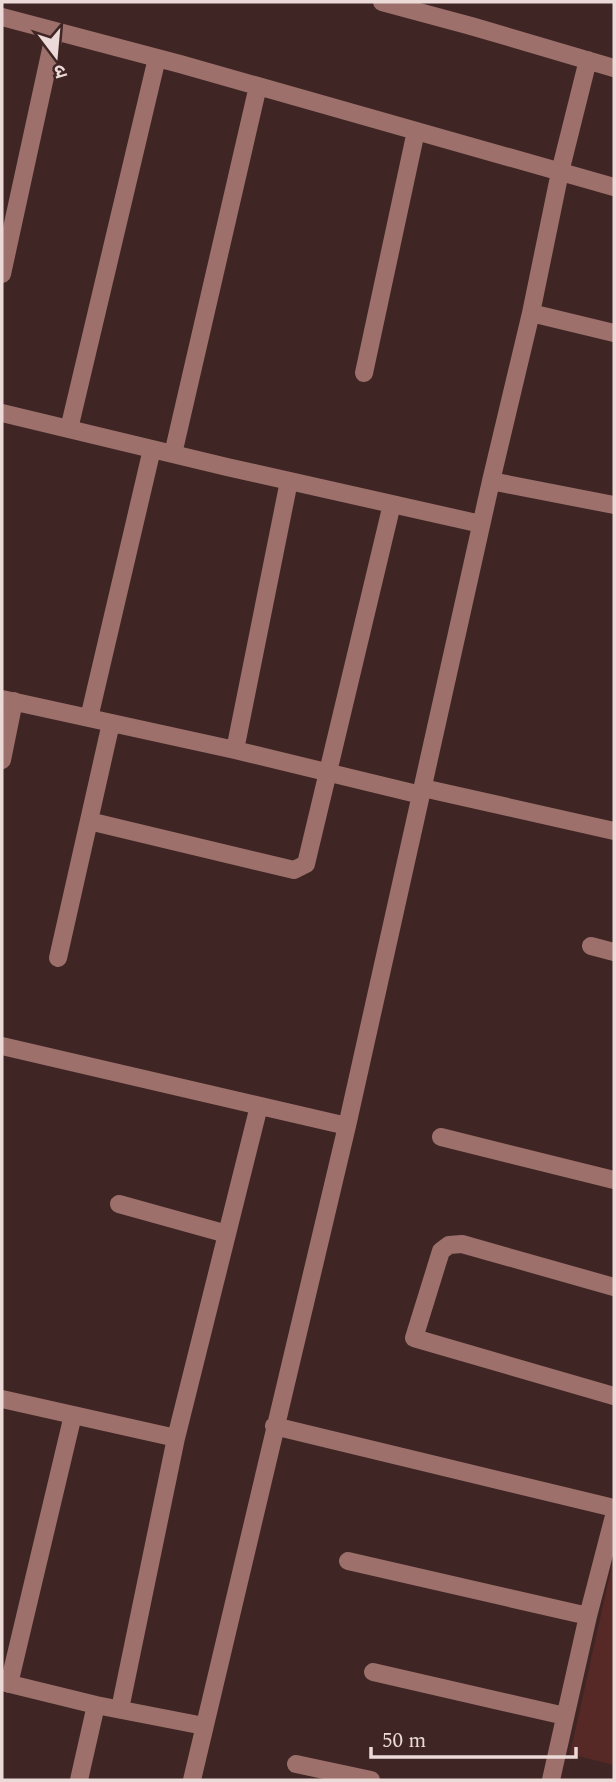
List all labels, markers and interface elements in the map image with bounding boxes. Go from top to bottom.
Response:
north arrow [21,21,91,91]
text: उ [50,55,70,87]
scale bar [371,1716,576,1760]
text: 50 m [382,1725,426,1757]

